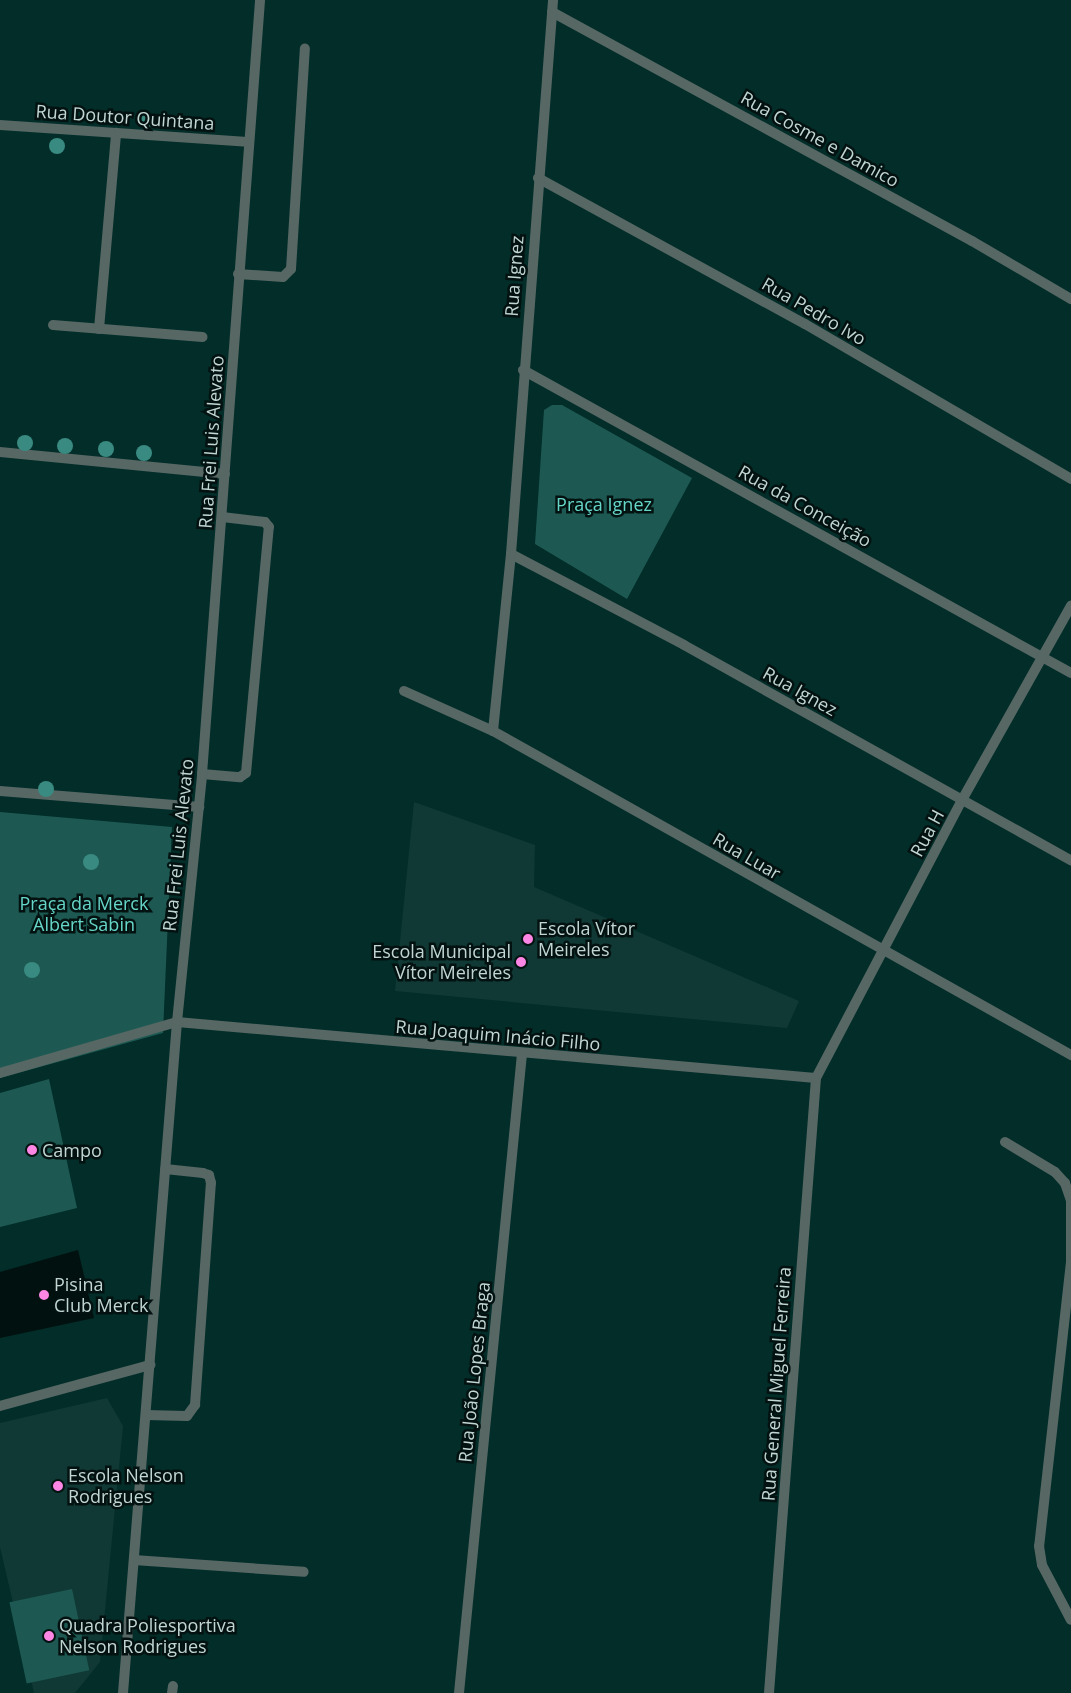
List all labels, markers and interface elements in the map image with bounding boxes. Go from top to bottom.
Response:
street label: Rua Cosme e Damico [737,87,903,191]
street label: Rua Doutor Quintana [35,100,215,134]
street label: Rua Ignez [500,235,528,317]
street label: Rua Pedro Ivo [758,273,870,349]
street label: Rua Frei Luis Alevato [194,355,228,529]
street label: Rua da Conceição [735,461,875,551]
park label: Praça Ignez [556,493,652,515]
street label: Rua Ignez [759,662,841,720]
street label: Rua Frei Luis Alevato [158,758,198,932]
street label: Rua H [906,806,948,860]
street label: Rua Luar [709,828,785,884]
park label: Praça da Merck Albert Sabin [20,893,148,936]
place label: Escola Vítor Meireles [538,918,635,961]
marker: Escola Vítor Meireles [522,933,534,945]
place label: Escola Municipal Vítor Meireles [372,941,511,984]
marker: Escola Municipal Vítor Meireles [515,956,527,968]
street label: Rua Joaquim Inácio Filho [395,1015,601,1055]
place label: Campo [42,1139,102,1161]
marker: Campo [26,1144,38,1156]
street label: Rua General Miguel Ferreira [757,1266,795,1502]
place label: Pisina Club Merck [54,1274,148,1316]
street label: Rua João Lopes Braga [454,1281,494,1463]
marker: Pisina Club Merck [38,1289,50,1301]
place label: Escola Nelson Rodrigues [68,1465,184,1508]
marker: Escola Nelson Rodrigues [52,1480,64,1492]
place label: Quadra Poliesportiva Nelson Rodrigues [59,1615,236,1658]
marker: Quadra Poliesportiva Nelson Rodrigues [43,1630,55,1642]

